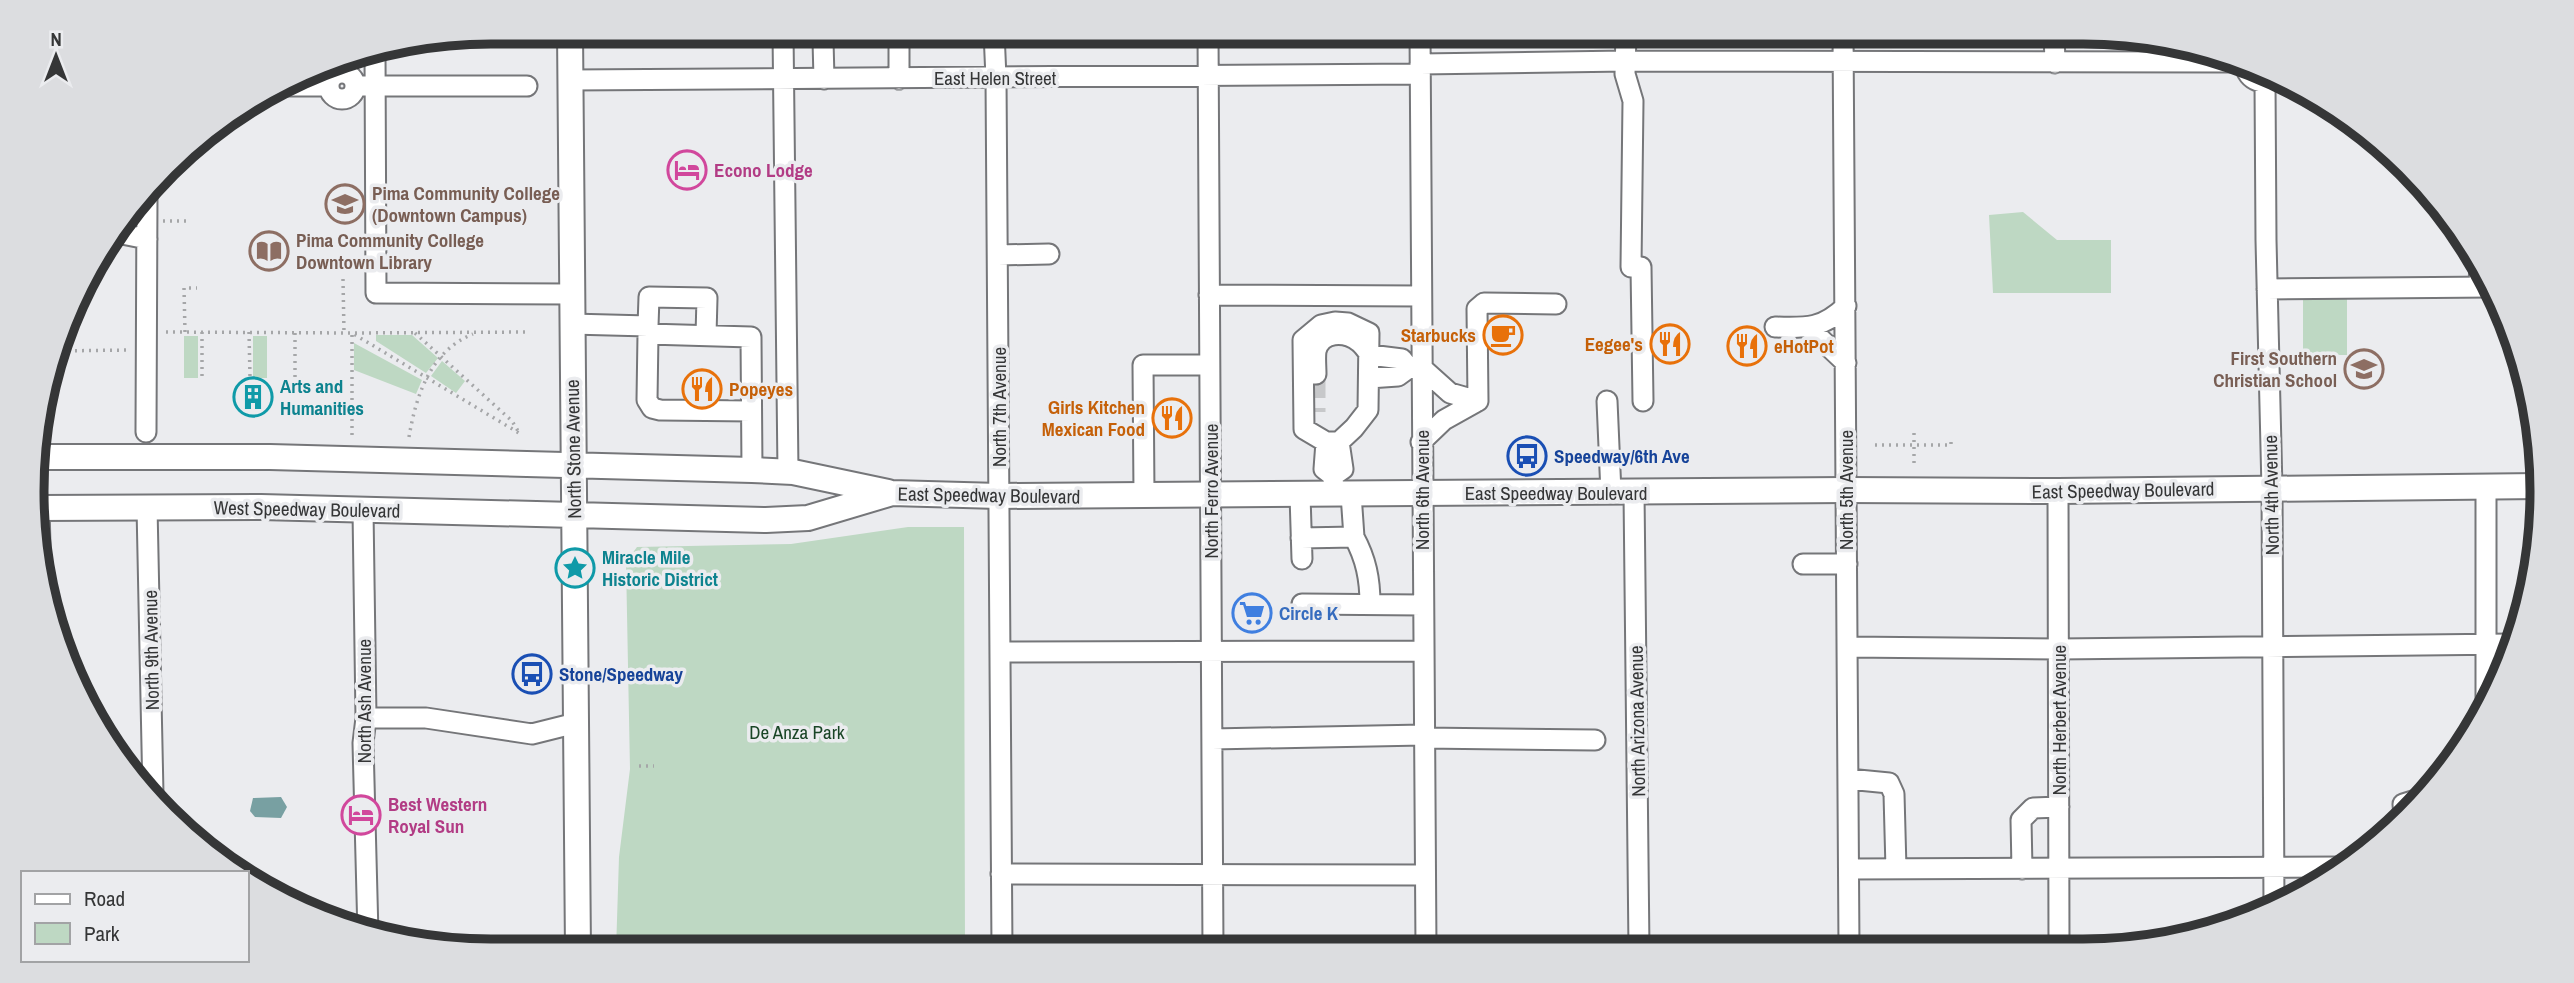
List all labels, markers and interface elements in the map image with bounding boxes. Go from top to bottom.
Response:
north arrow [21,21,91,91]
text: N [50,26,62,52]
street label: East Helen Street [934,65,1057,91]
hotel icon: Econo Lodge [666,149,708,191]
place label: Econo Lodge [714,157,813,183]
place label: Pima Community College (Downtown Campus) [372,180,560,228]
school or university icon: Pima Community College (Downtown Campus) [324,183,366,225]
place label: Pima Community College Downtown Library [296,227,484,275]
library icon: Pima Community College Downtown Library [248,230,290,272]
cafe icon: Starbucks [1482,314,1524,356]
place label: Starbucks [1401,322,1476,348]
restaurant icon: Eegee's [1649,323,1691,365]
restaurant icon: eHotPot [1726,325,1768,367]
place label: Eegee's [1585,331,1643,357]
place label: eHotPot [1774,333,1834,359]
place label: First Southern Christian School [2213,345,2337,393]
street label: North 7th Avenue [986,347,1012,467]
school or university icon: First Southern Christian School [2343,348,2385,390]
restaurant icon: Popeyes [681,368,723,410]
place label: Arts and Humanities [280,373,364,421]
building icon: Arts and Humanities [232,376,274,418]
place label: Popeyes [729,376,793,402]
street label: North Stone Avenue [559,379,587,519]
place label: Girls Kitchen Mexican Food [1042,394,1145,442]
restaurant icon: Girls Kitchen Mexican Food [1151,397,1193,439]
street label: North Ferro Avenue [1198,424,1224,558]
street label: North 6th Avenue [1409,430,1435,550]
street label: North 5th Avenue [1833,430,1859,550]
bus stop icon: Speedway/6th Ave [1506,435,1548,477]
street label: North 4th Avenue [2257,435,2285,555]
place label: Speedway/6th Ave [1554,443,1690,469]
street label: East Speedway Boulevard [2031,475,2215,505]
street label: East Speedway Boulevard [897,480,1081,510]
street label: East Speedway Boulevard [1465,480,1647,506]
street label: West Speedway Boulevard [213,494,401,524]
place label: Miracle Mile Historic District [602,544,718,592]
place icon: Miracle Mile Historic District [554,547,596,589]
street label: North 9th Avenue [137,590,165,710]
supermarket icon: Circle K [1231,592,1273,634]
place label: Circle K [1279,600,1339,626]
street label: North Ash Avenue [351,639,377,763]
street label: North Arizona Avenue [1623,645,1651,797]
street label: North Herbert Avenue [2046,645,2072,795]
bus stop icon: Stone/Speedway [511,653,553,695]
place label: Stone/Speedway [559,661,683,687]
park label: De Anza Park [749,719,845,745]
place label: Best Western Royal Sun [388,791,487,839]
hotel icon: Best Western Royal Sun [340,794,382,836]
legend [21,871,248,962]
text: Road [84,884,125,913]
text: Park [84,919,120,948]

